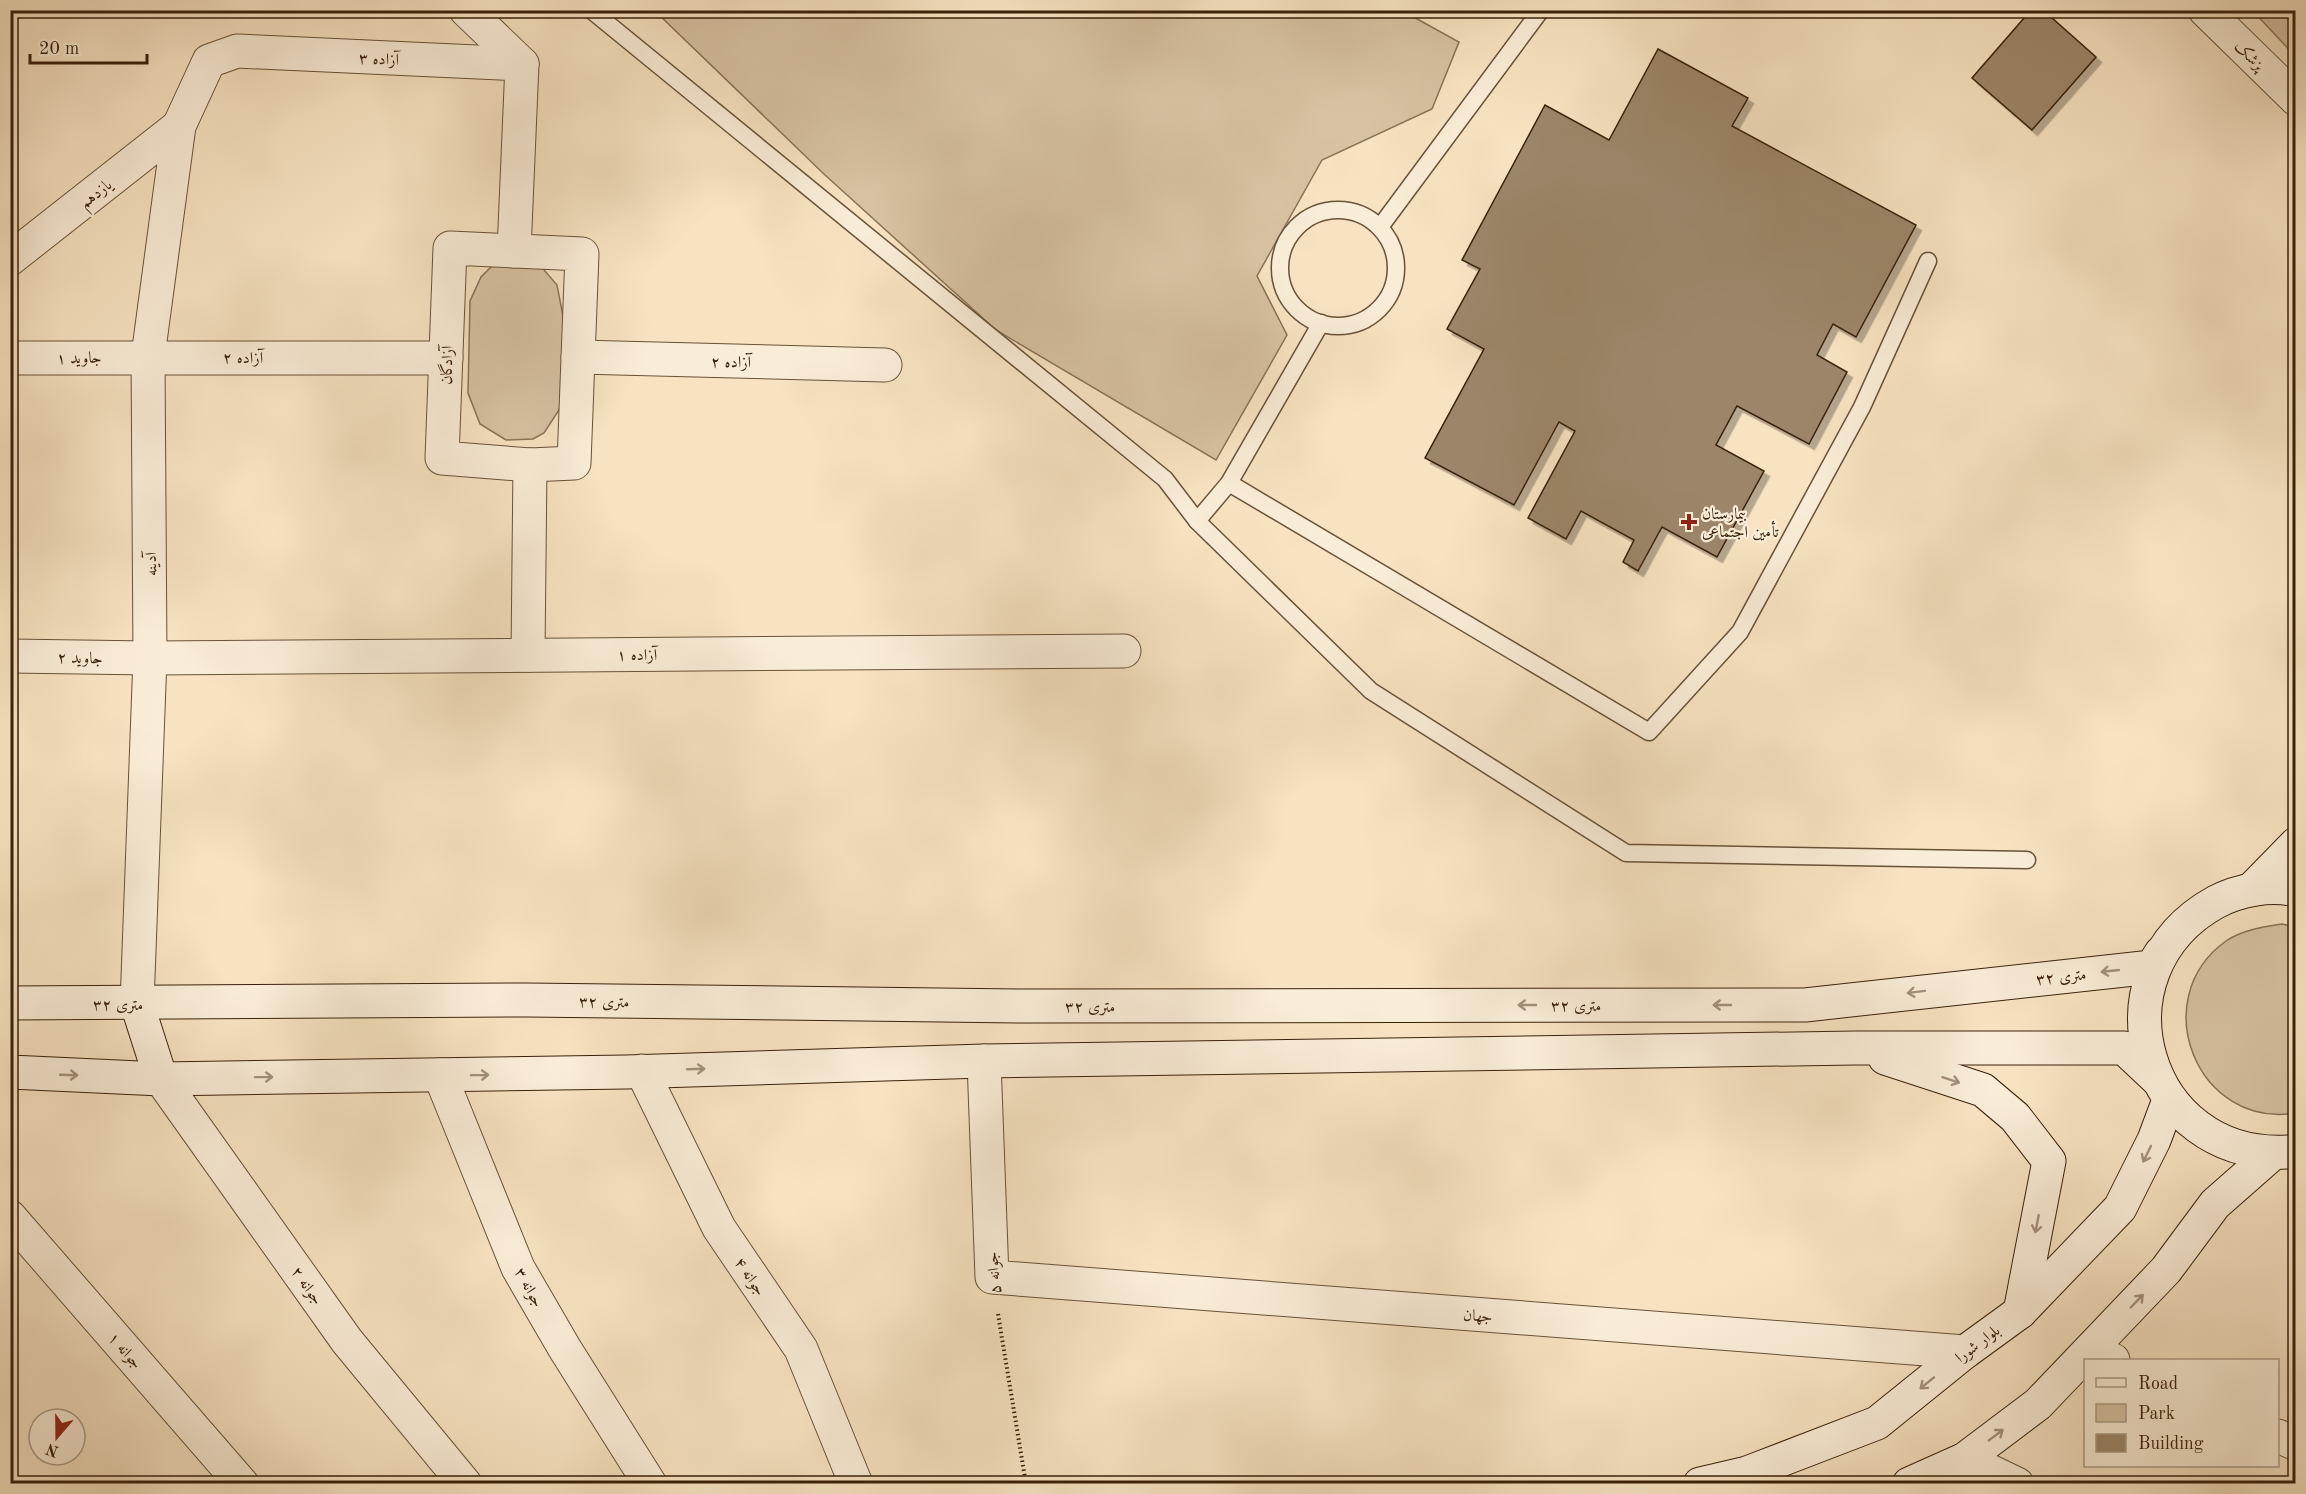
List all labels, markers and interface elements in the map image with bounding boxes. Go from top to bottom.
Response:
scale bar [30,27,147,65]
street label: پزشک [2230,37,2270,77]
text: 20 m [39,40,79,58]
street label: آزاده ۳ [358,48,401,69]
street label: یازدهم [77,177,120,217]
street label: آزادگان [436,344,457,385]
street label: آزاده ۲ [223,348,265,367]
street label: جاوید ۱ [56,351,102,367]
street label: آزاده ۲ [711,352,753,371]
place label: بیمارستان تأمین اجتماعی [1702,507,1780,541]
marker: بیمارستان تأمین اجتماعی [1680,513,1698,531]
street label: آدینه [141,550,161,576]
street label: آزاده ۱ [617,645,659,664]
street label: جاوید ۲ [57,651,103,667]
one-way arrow [2100,966,2120,977]
street label: ۳۲ متری [2035,967,2087,989]
one-way arrow [1907,986,1926,997]
street label: ۳۲ متری [579,995,629,1011]
street label: ۳۲ متری [93,998,143,1014]
one-way arrow [1517,999,1537,1011]
street label: ۳۲ متری [1551,999,1601,1015]
one-way arrow [1712,999,1732,1011]
street label: ۳۲ متری [1065,1000,1115,1016]
one-way arrow [685,1064,705,1075]
one-way arrow [58,1069,78,1080]
one-way arrow [469,1069,489,1080]
one-way arrow [253,1072,273,1083]
one-way arrow [1941,1075,1960,1086]
one-way arrow [2141,1145,2152,1163]
one-way arrow [2031,1213,2042,1233]
street label: جوانه ۵ [985,1251,1006,1295]
street label: جوانه ۴ [730,1255,768,1300]
street label: جوانه ۲ [287,1264,325,1309]
street label: جوانه ۳ [510,1266,546,1311]
one-way arrow [2129,1293,2144,1308]
street label: جهان [1463,1308,1493,1326]
street label: بلوار شورا [1953,1323,2004,1367]
street label: جوانه ۱ [104,1330,144,1373]
legend [2084,1359,2279,1467]
text: Road [2138,1375,2178,1393]
one-way arrow [1920,1376,1936,1389]
text: Park [2138,1405,2175,1423]
north arrow [27,1407,87,1467]
one-way arrow [1988,1429,2004,1442]
text: Building [2138,1435,2204,1453]
text: N [43,1439,61,1459]

